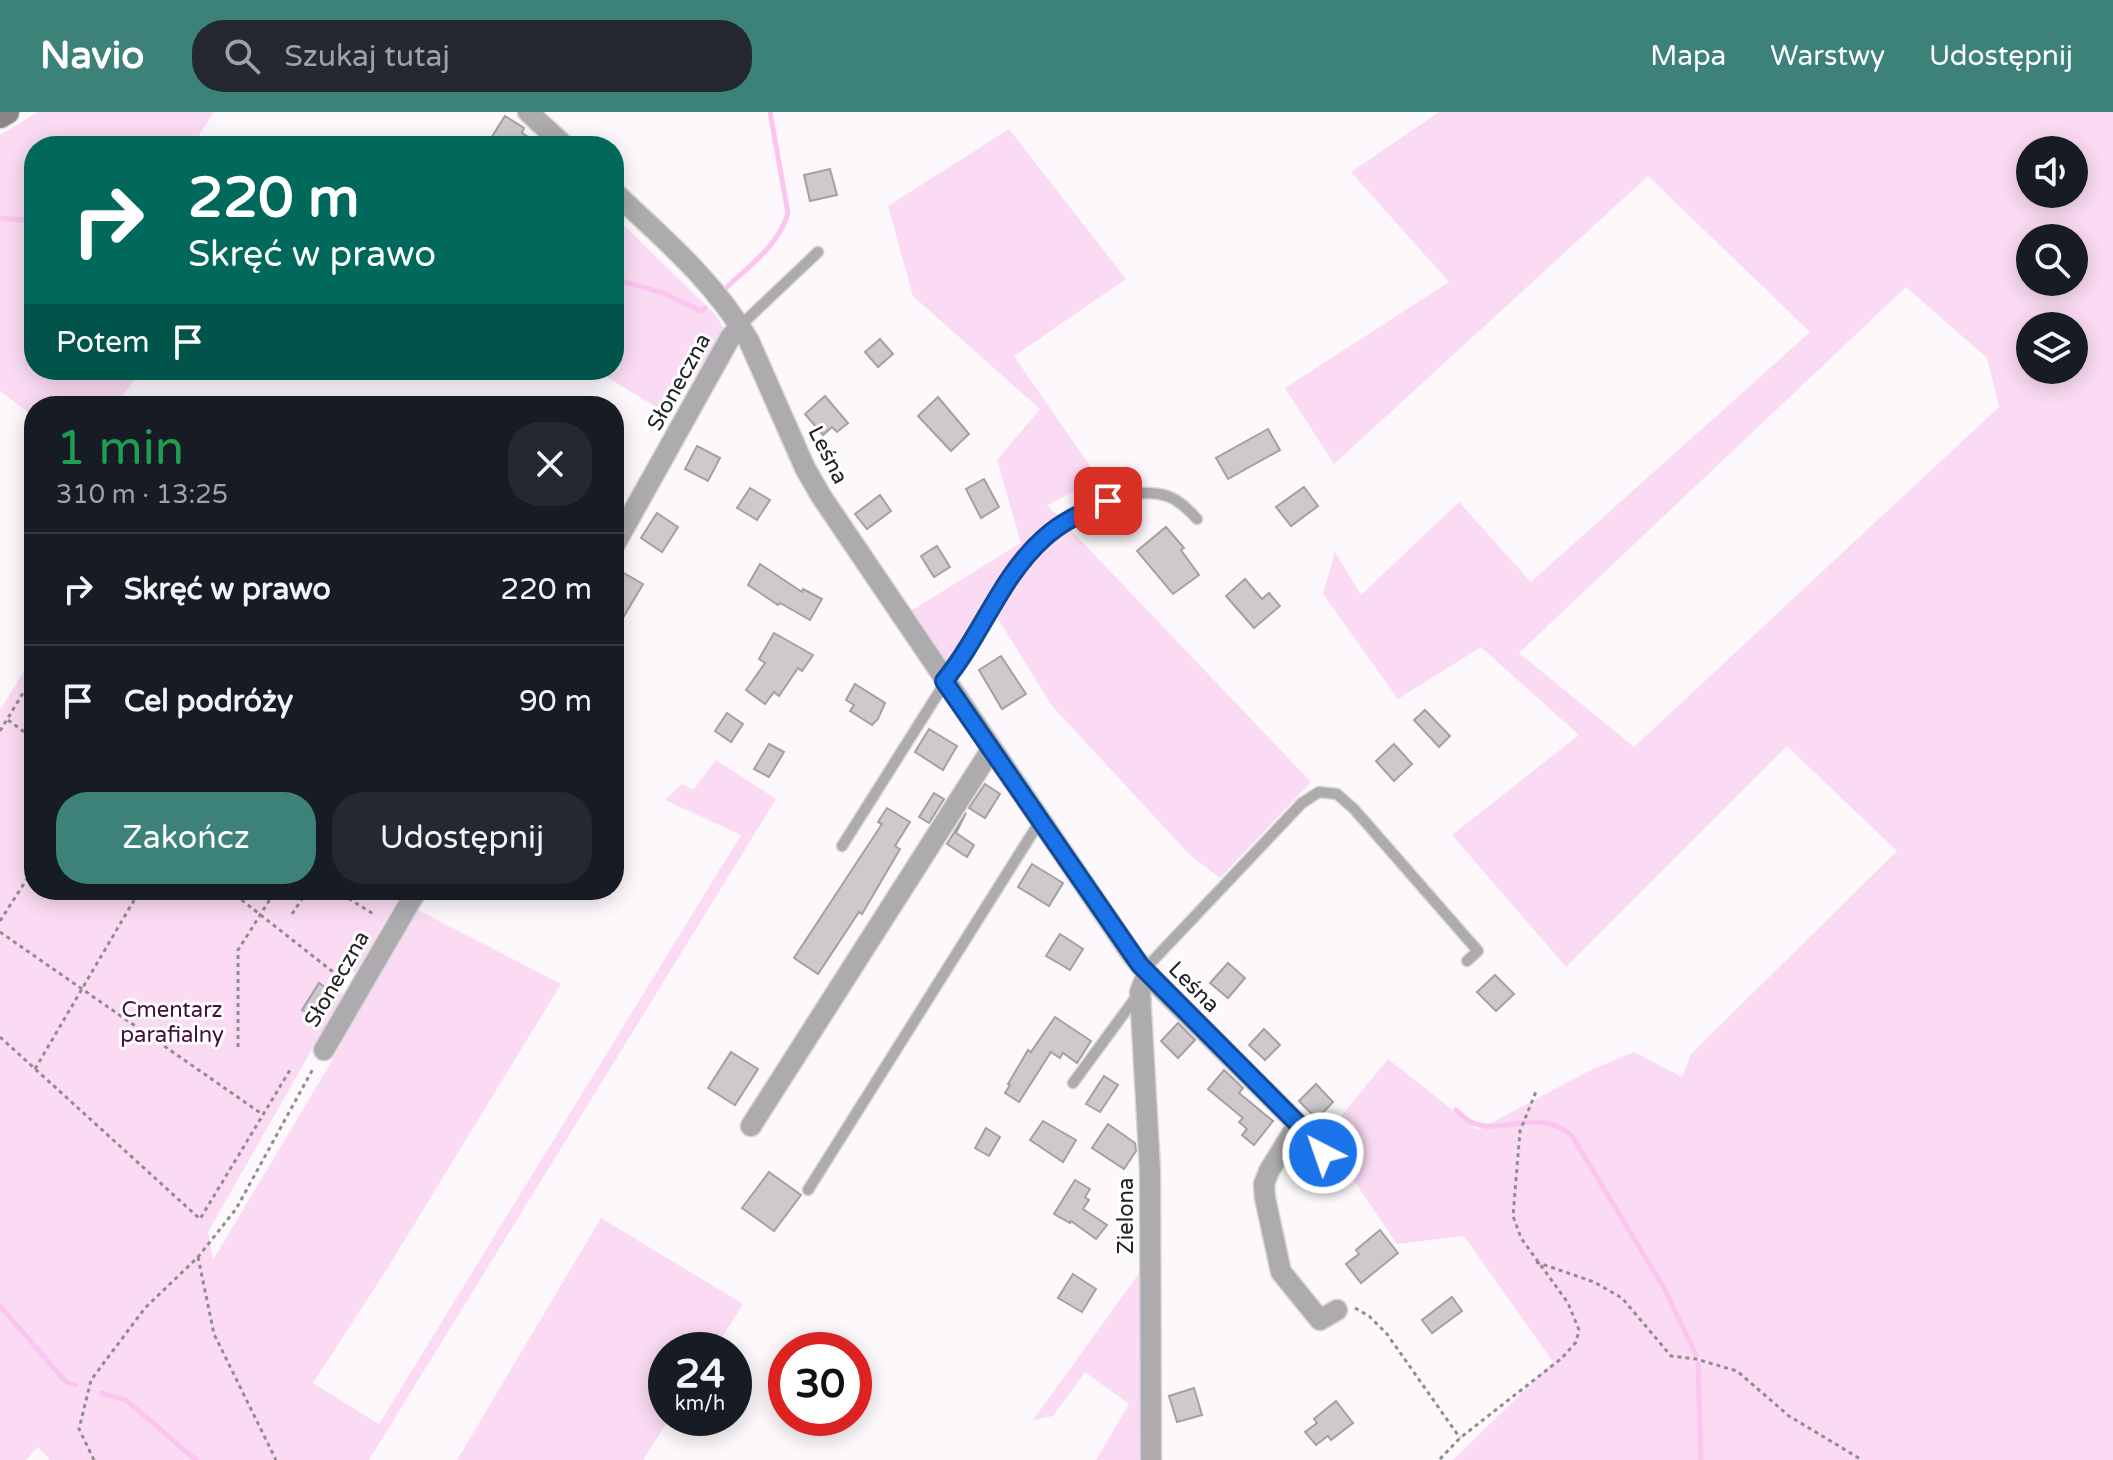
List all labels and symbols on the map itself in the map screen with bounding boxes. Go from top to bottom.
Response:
street label: Słoneczna [642,329,716,435]
street label: Leśna [802,422,854,488]
pin [1074,467,1142,535]
street label: Słoneczna [299,926,375,1032]
street label: Leśna [1163,956,1225,1018]
park label: Cmentarz parafialny [120,997,224,1048]
position arrow [1281,1111,1365,1195]
street label: Zielona [1113,1178,1139,1254]
speed limit sign: 30 [768,1332,872,1436]

